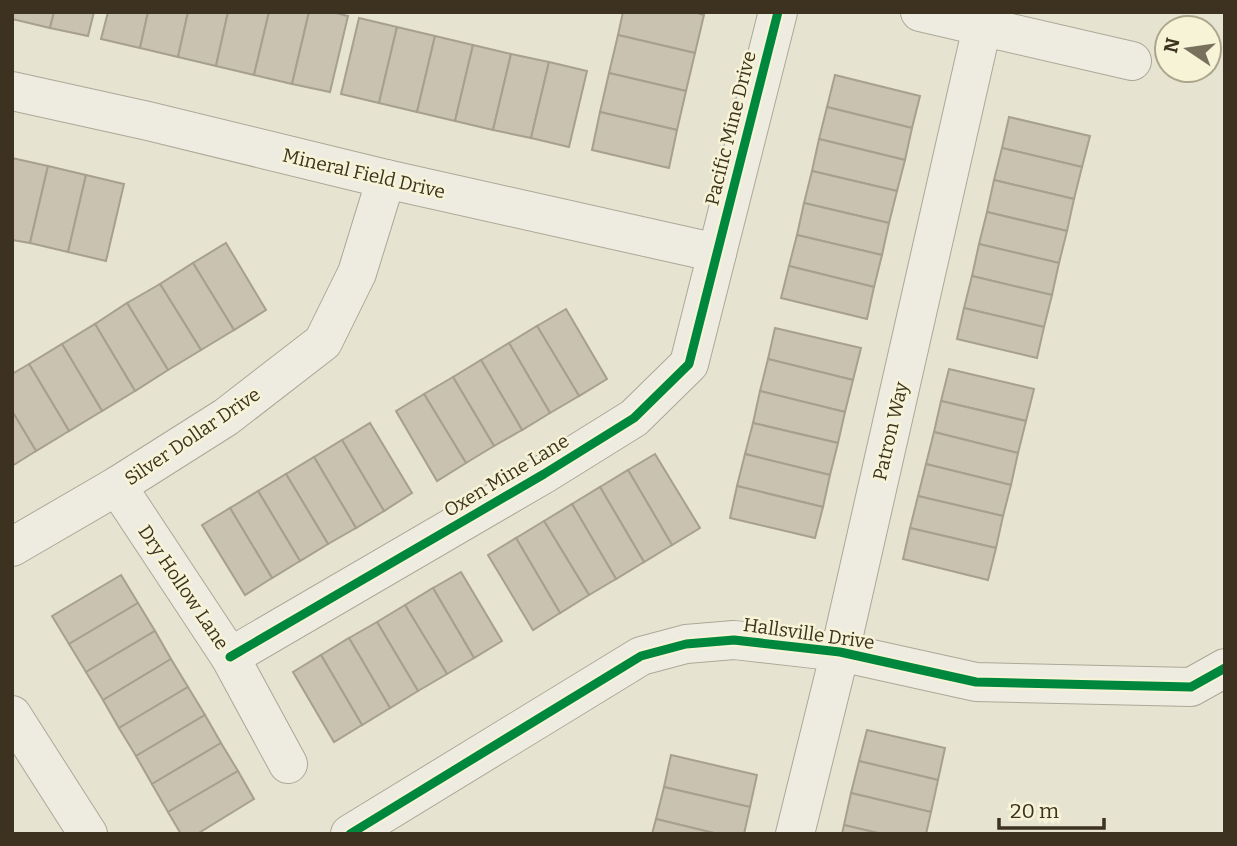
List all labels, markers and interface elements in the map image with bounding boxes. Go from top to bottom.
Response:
north arrow [1153,14,1223,84]
text: N [1159,35,1185,55]
street label: Pacific Mine Drive [700,49,761,208]
street label: Mineral Field Drive [280,144,447,203]
street label: Patron Way [868,379,913,483]
street label: Silver Dollar Drive [120,383,264,490]
street label: Oxen Mine Lane [440,429,573,522]
street label: Dry Hollow Lane [133,521,234,654]
street label: Hallsville Drive [742,613,876,654]
scale bar [999,786,1104,830]
text: 20 m [1010,798,1059,824]

